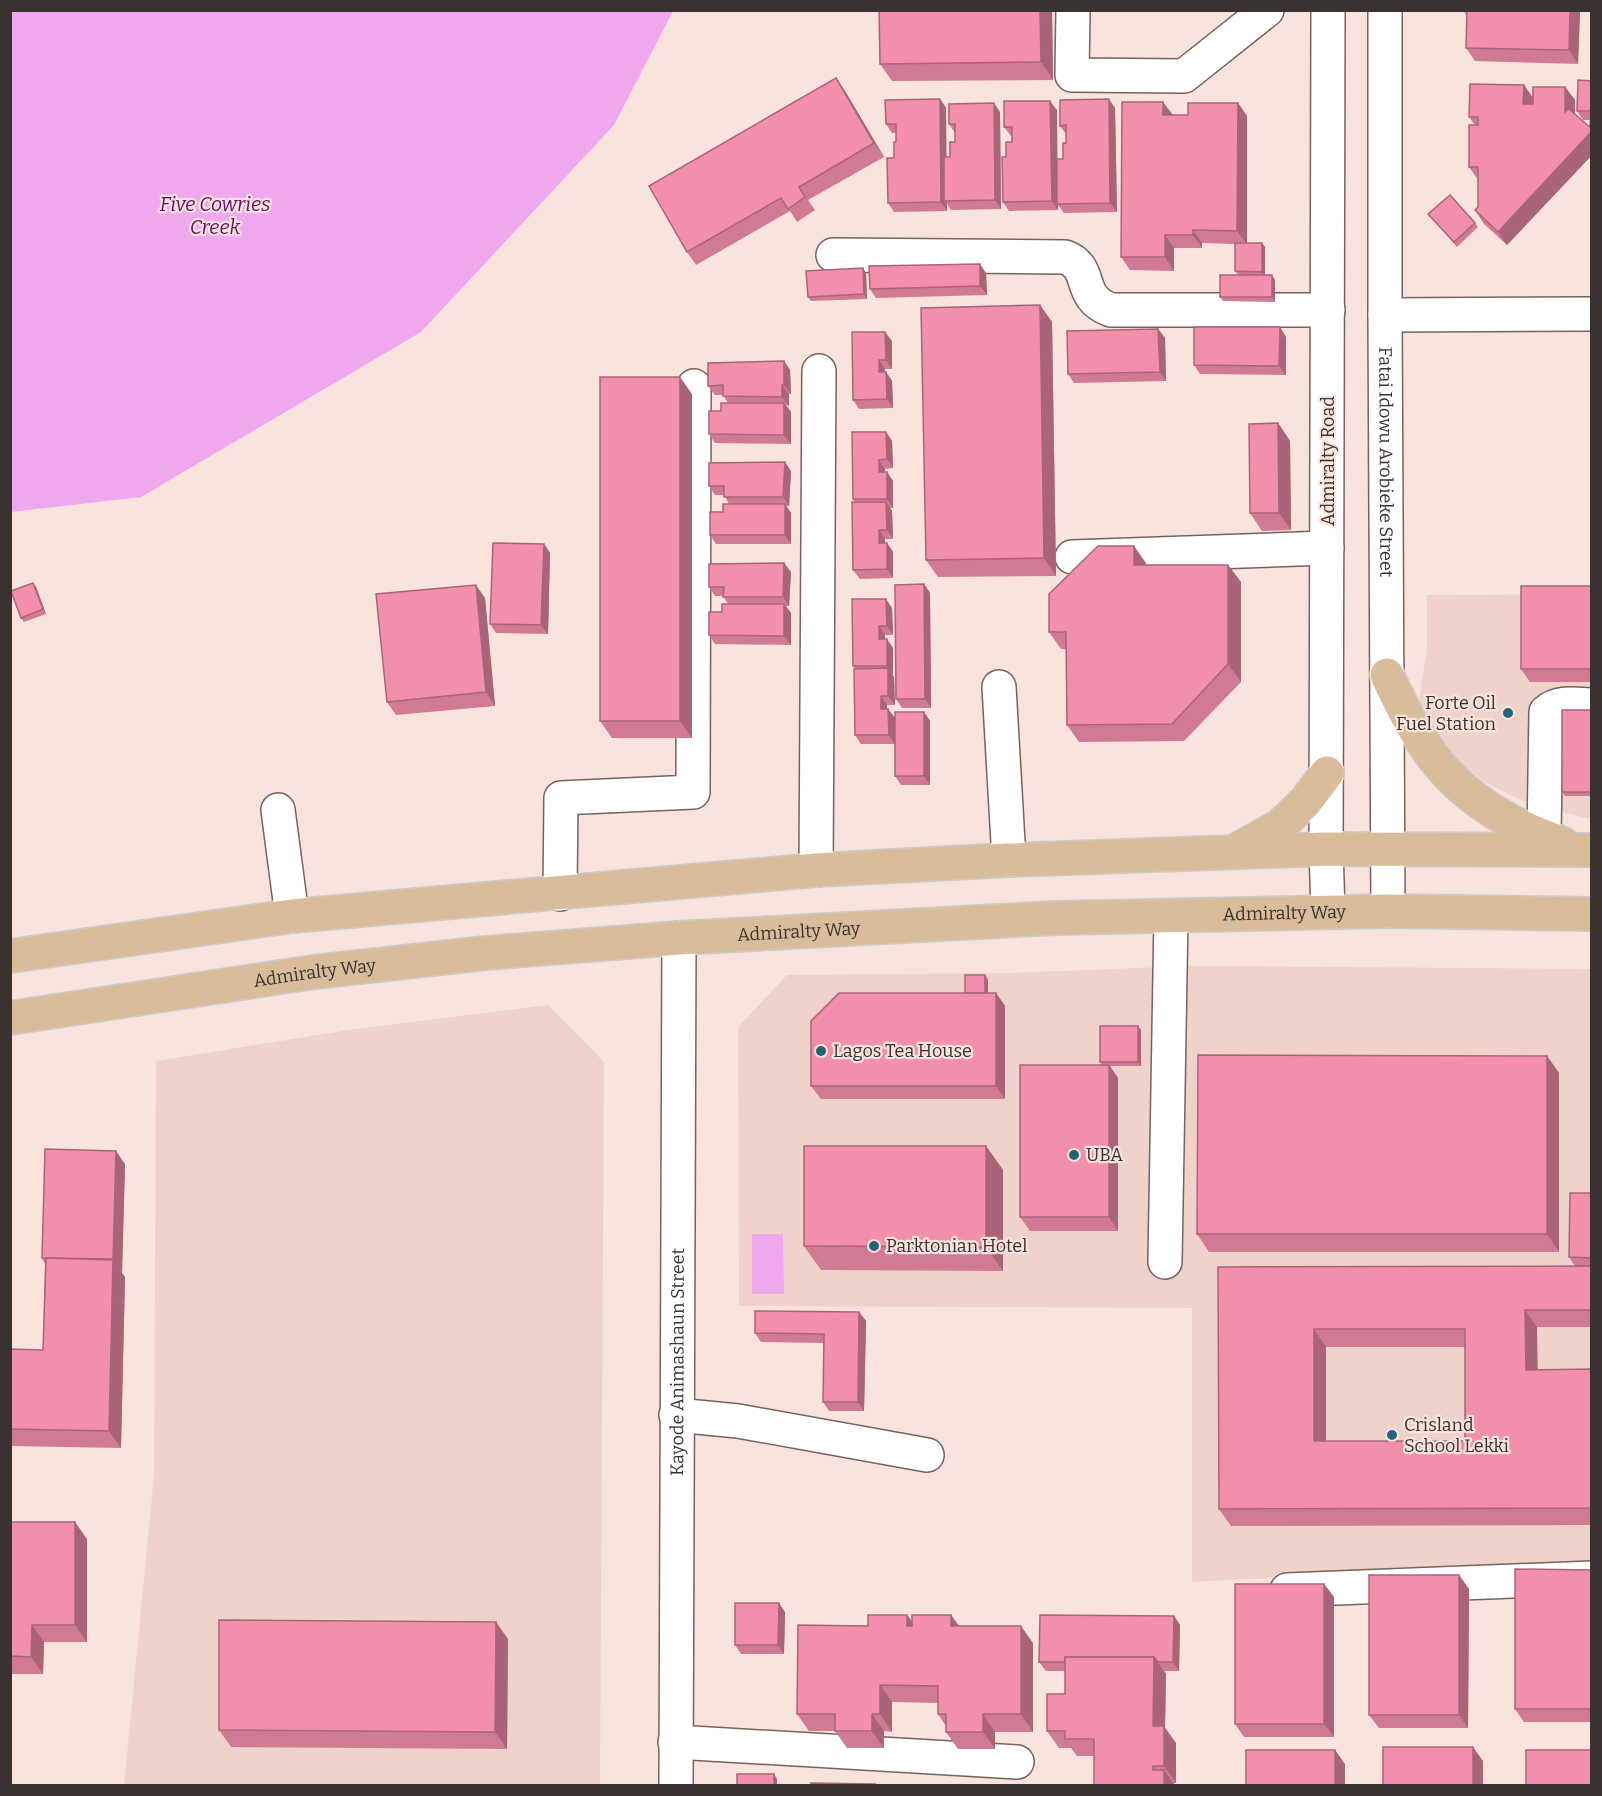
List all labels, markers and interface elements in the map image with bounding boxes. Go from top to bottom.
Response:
water label: Five Cowries Creek [159,192,271,239]
street label: Fatai Idowu Arobieke Street [1374,347,1397,578]
street label: Admiralty Road [1317,396,1339,526]
place label: Forte Oil Fuel Station [1396,692,1497,735]
marker: Forte Oil Fuel Station [1501,706,1515,720]
street label: Admiralty Way [1222,901,1347,925]
street label: Admiralty Way [737,917,861,946]
street label: Admiralty Way [252,954,378,992]
place label: Lagos Tea House [833,1040,972,1062]
marker: Lagos Tea House [814,1044,828,1058]
place label: UBA [1086,1144,1123,1166]
marker: UBA [1067,1148,1081,1162]
place label: Parktonian Hotel [886,1235,1027,1257]
marker: Parktonian Hotel [867,1239,881,1253]
street label: Kayode Animashaun Street [666,1248,689,1476]
place label: Crisland School Lekki [1404,1414,1509,1457]
marker: Crisland School Lekki [1385,1428,1399,1442]

